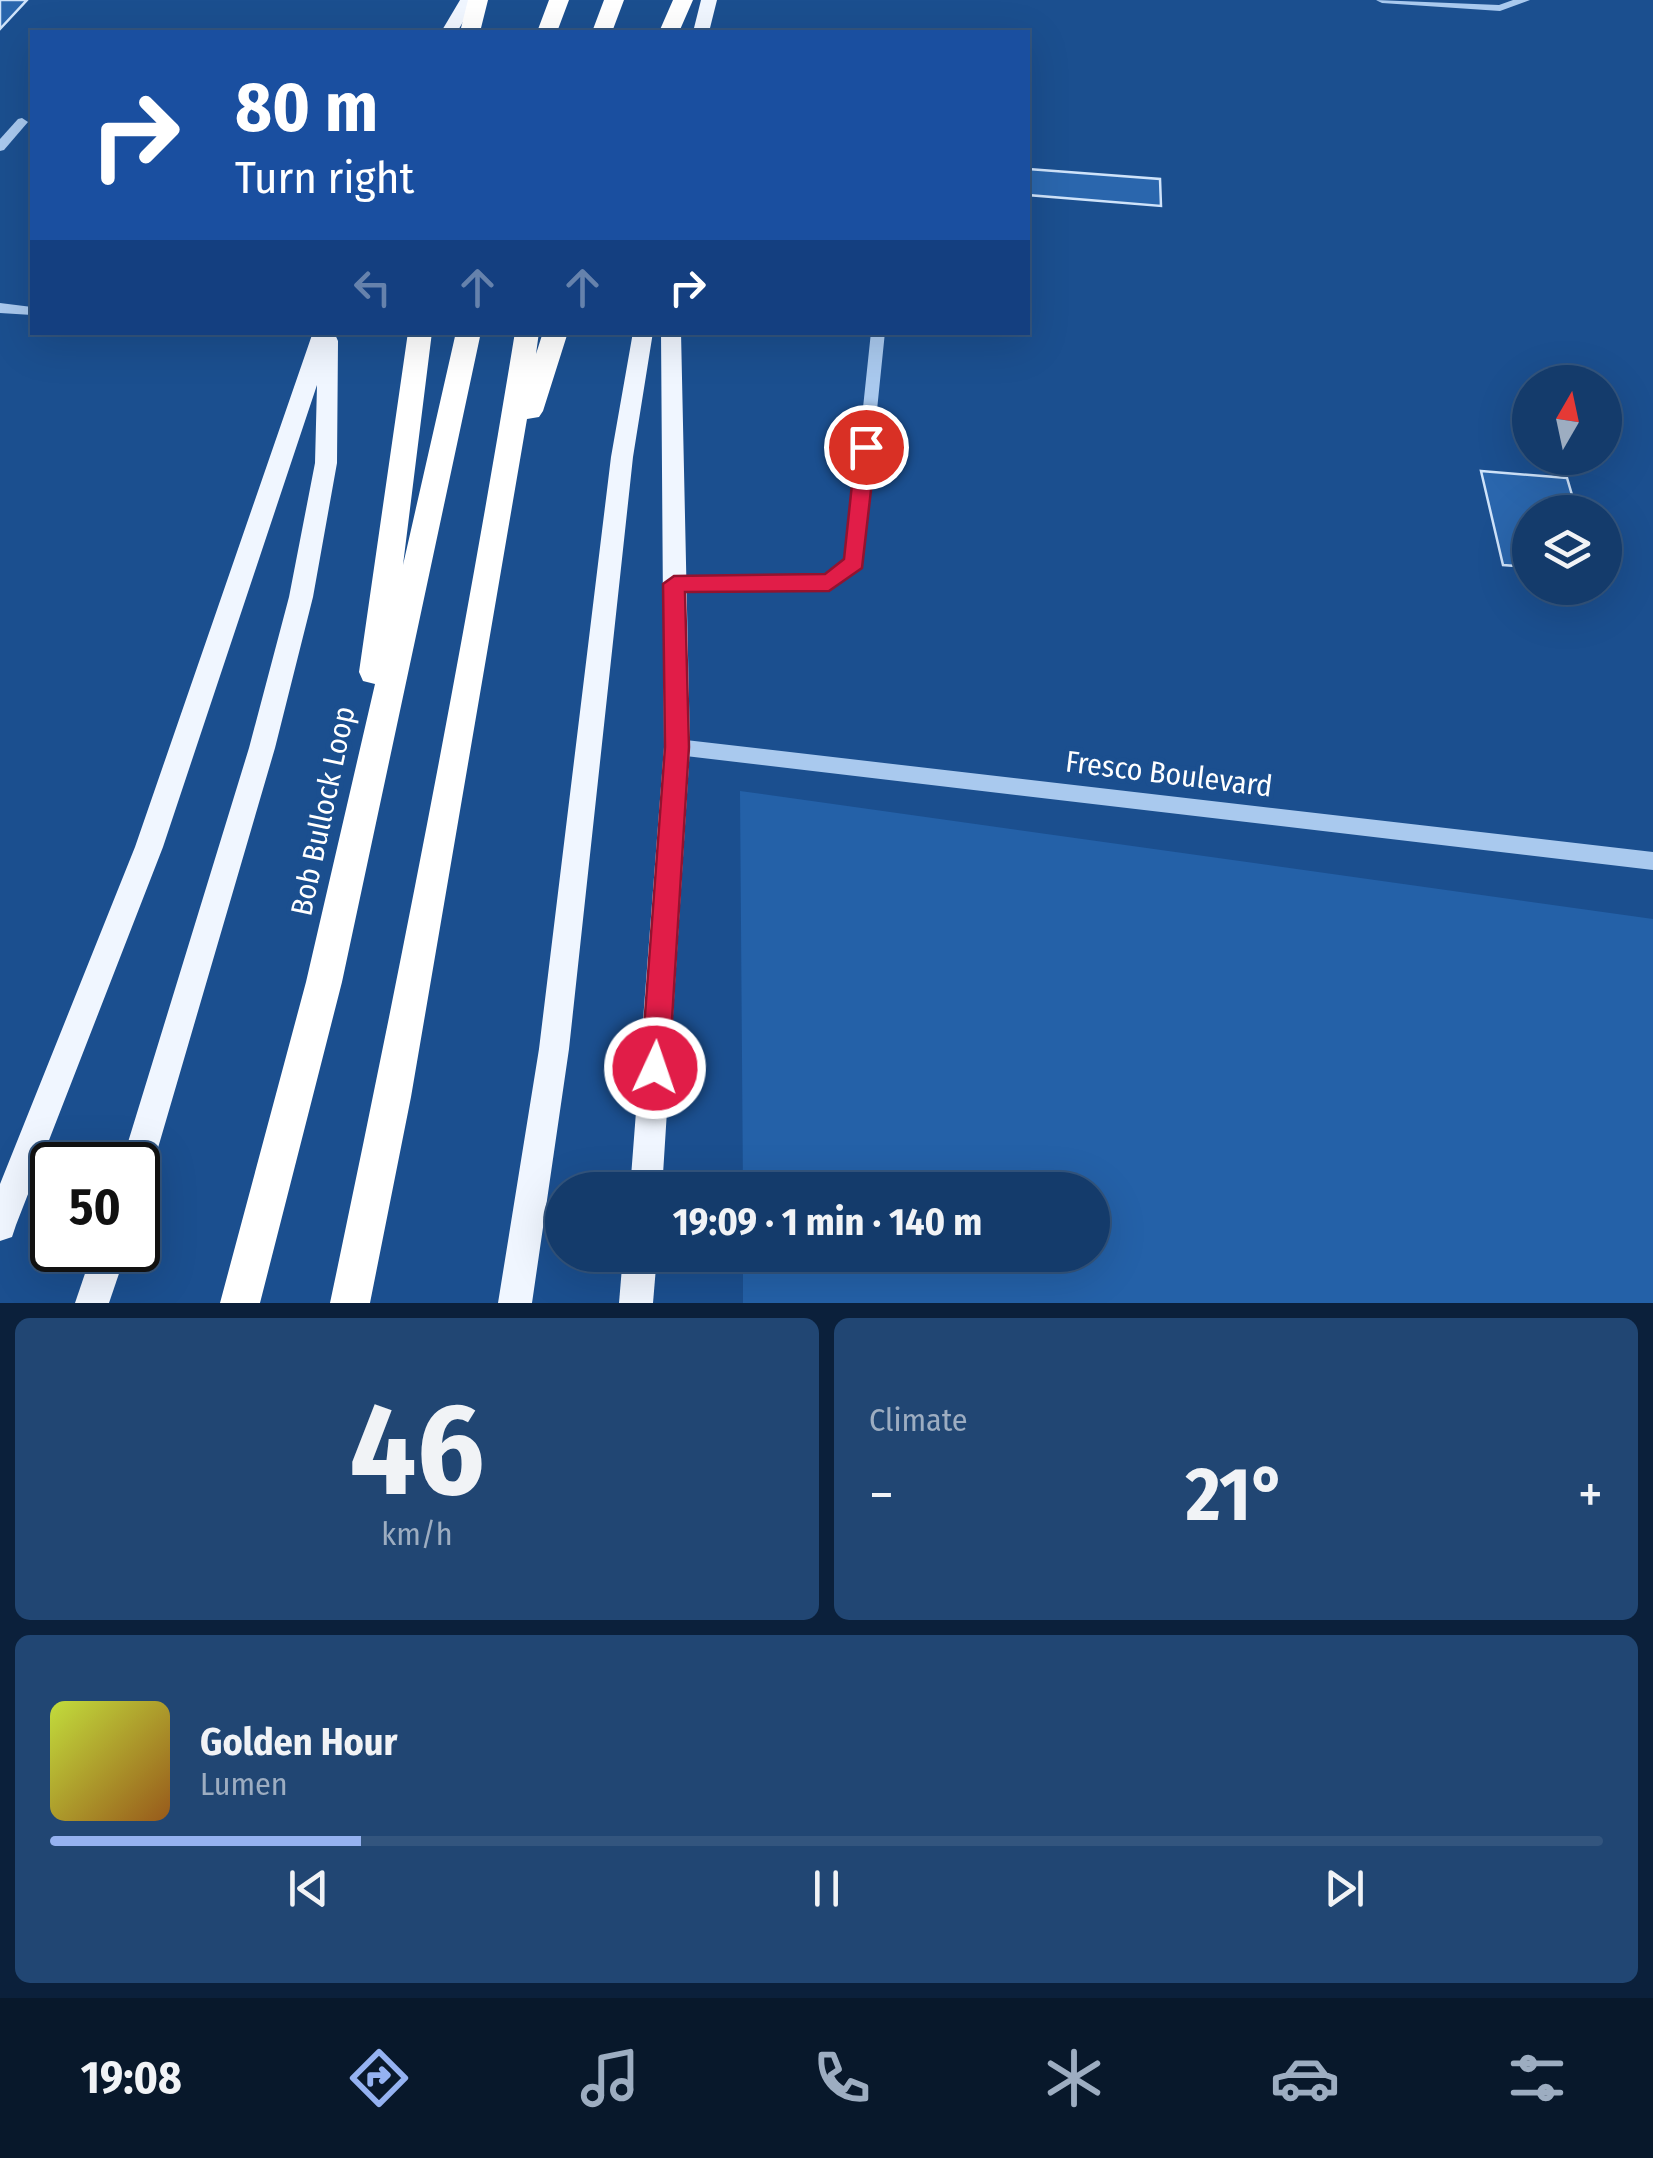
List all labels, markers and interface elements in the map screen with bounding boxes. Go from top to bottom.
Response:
text: 80 m [235,66,378,150]
icon: right [70,70,200,200]
text: Turn right [235,151,414,205]
icon: left [345,260,400,315]
icon: ahead [450,260,505,315]
icon: ahead [555,260,610,315]
icon: right [660,260,715,315]
north arrow [1512,365,1622,475]
map controls [1512,365,1622,605]
pin [824,405,909,490]
icon: arrive [839,420,894,475]
button: layers [1512,495,1622,605]
street label: Bob Bullock Loop [283,703,363,919]
street label: Fresco Boulevard [1064,743,1274,805]
position arrow [603,1016,707,1120]
speed limit sign: 50 [30,1142,160,1272]
text: 19:09 · 1 min · 140 m [673,1199,982,1245]
text: 46 [350,1372,484,1528]
text: Climate [869,1401,968,1439]
text: 21° [1186,1450,1286,1540]
text: − [869,1462,894,1528]
text: + [1578,1462,1603,1528]
text: km/h [381,1515,453,1553]
text: Golden Hour [200,1719,398,1765]
text: Lumen [200,1765,288,1803]
icon: previous [281,1861,336,1916]
icon: pause [799,1861,854,1916]
icon: next [1317,1861,1372,1916]
icon: directions [344,2043,414,2113]
icon: music [575,2043,645,2113]
icon: phone [807,2043,877,2113]
icon: climate [1039,2043,1109,2113]
icon: car [1270,2043,1340,2113]
icon: filters [1502,2043,1572,2113]
text: 19:08 [81,2051,182,2105]

